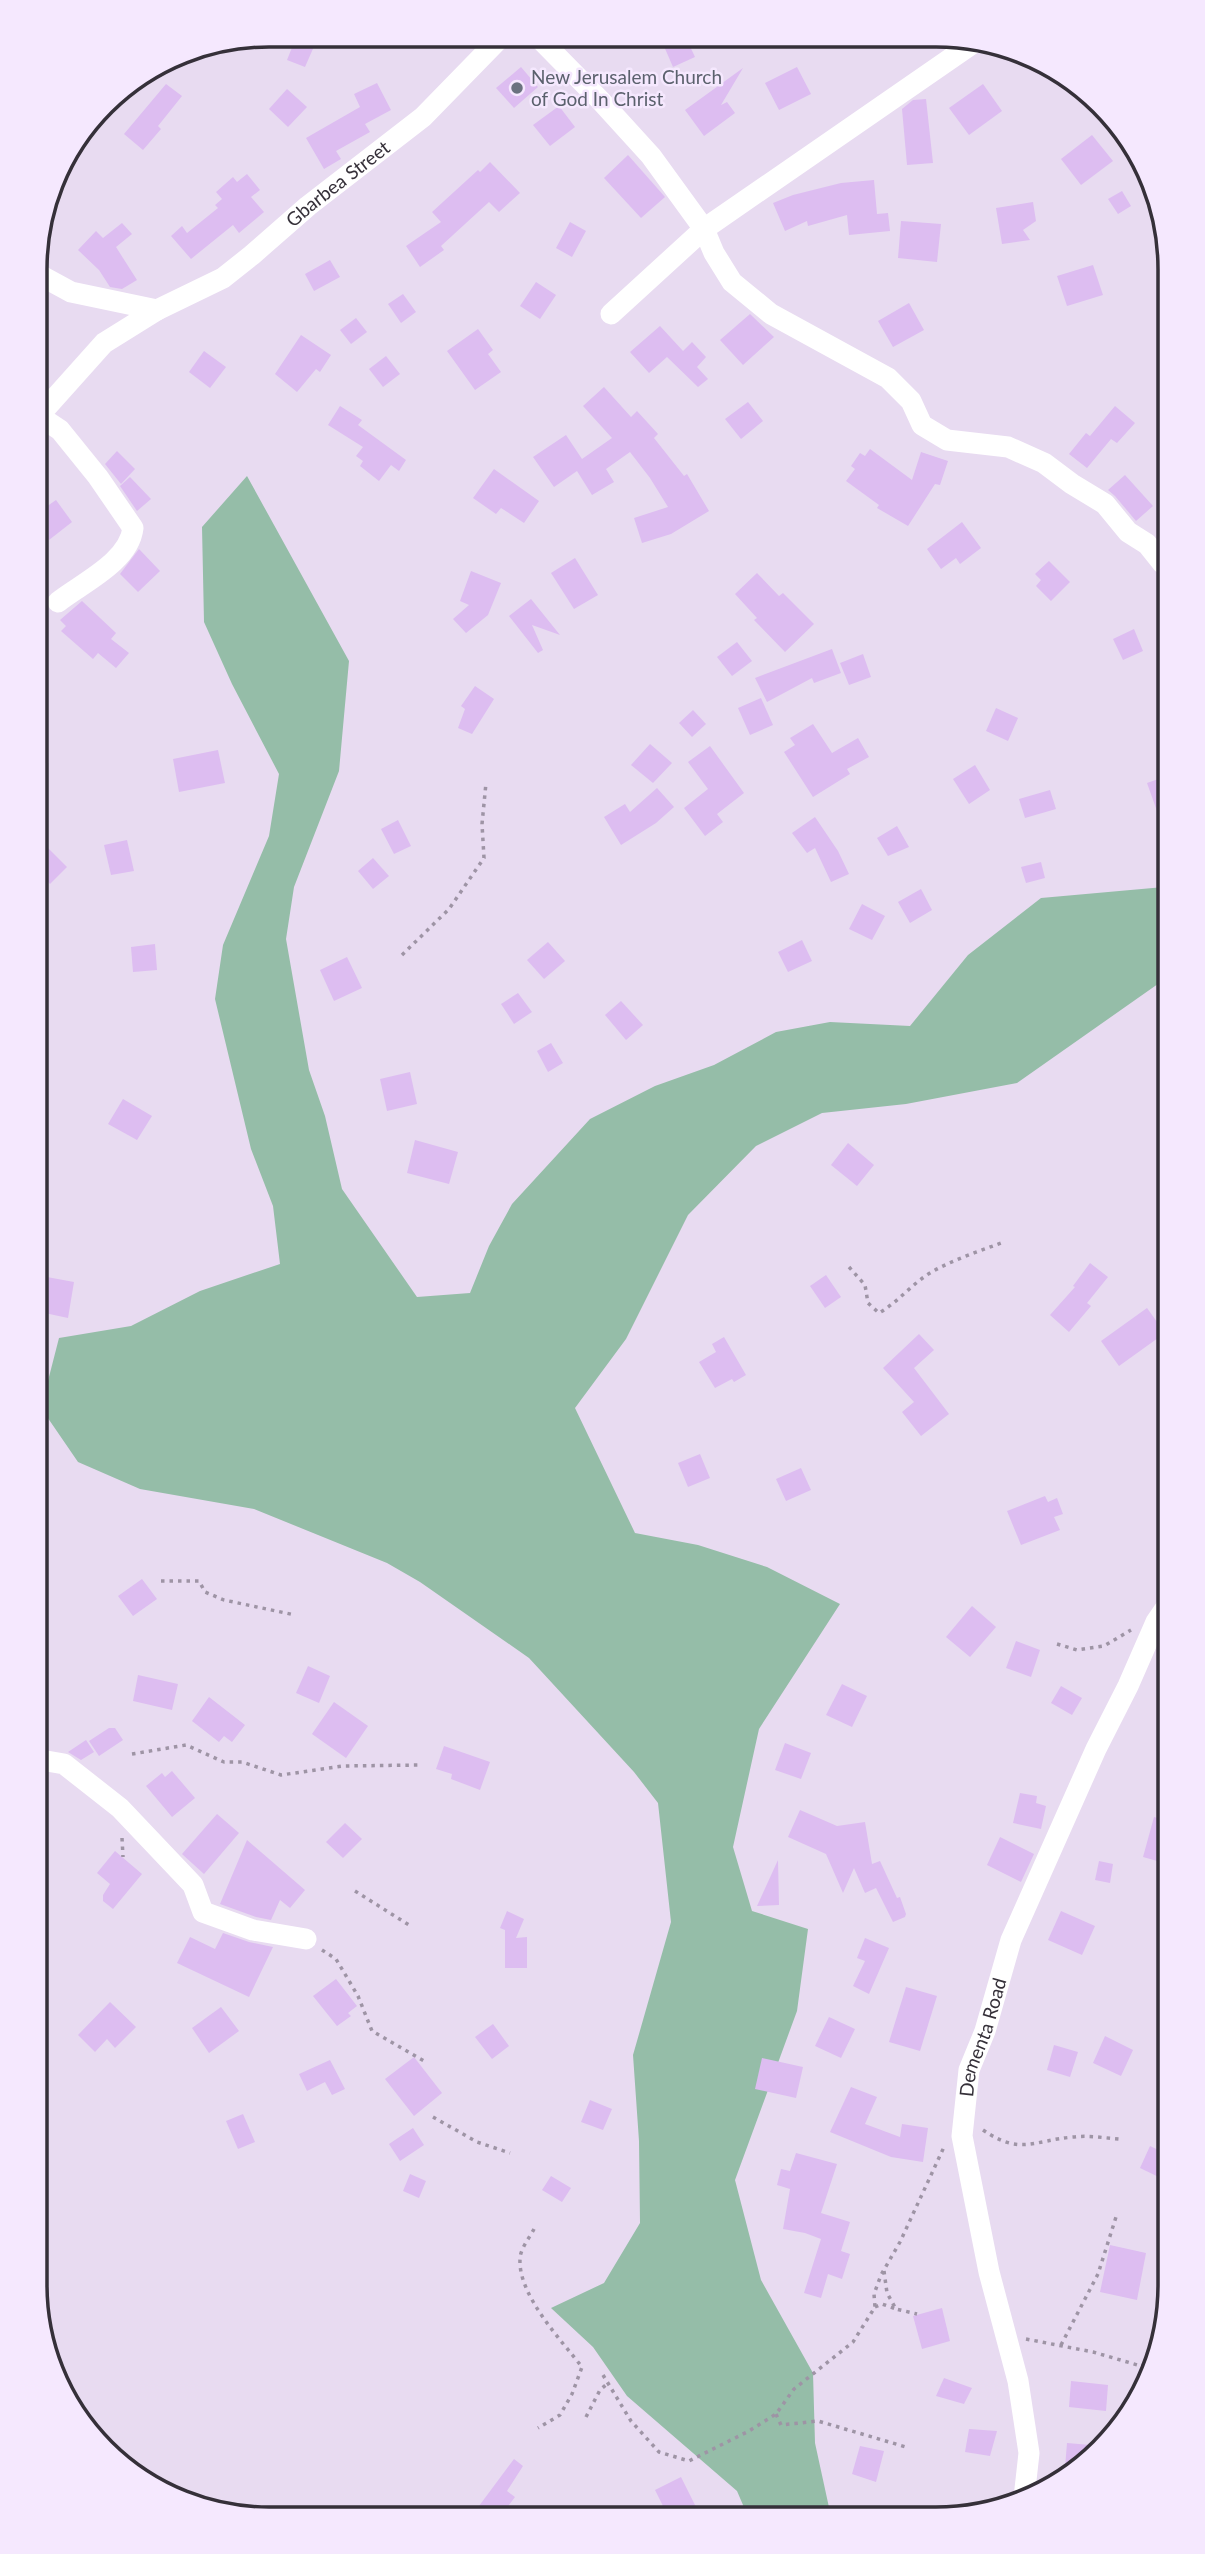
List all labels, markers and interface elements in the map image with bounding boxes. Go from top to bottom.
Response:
place label: New Jerusalem Church of God In Christ [531,65,722,110]
marker: New Jerusalem Church of God In Christ [509,80,525,96]
street label: Gbarbea Street [281,135,394,231]
street label: Dementa Road [954,1975,1011,2098]

